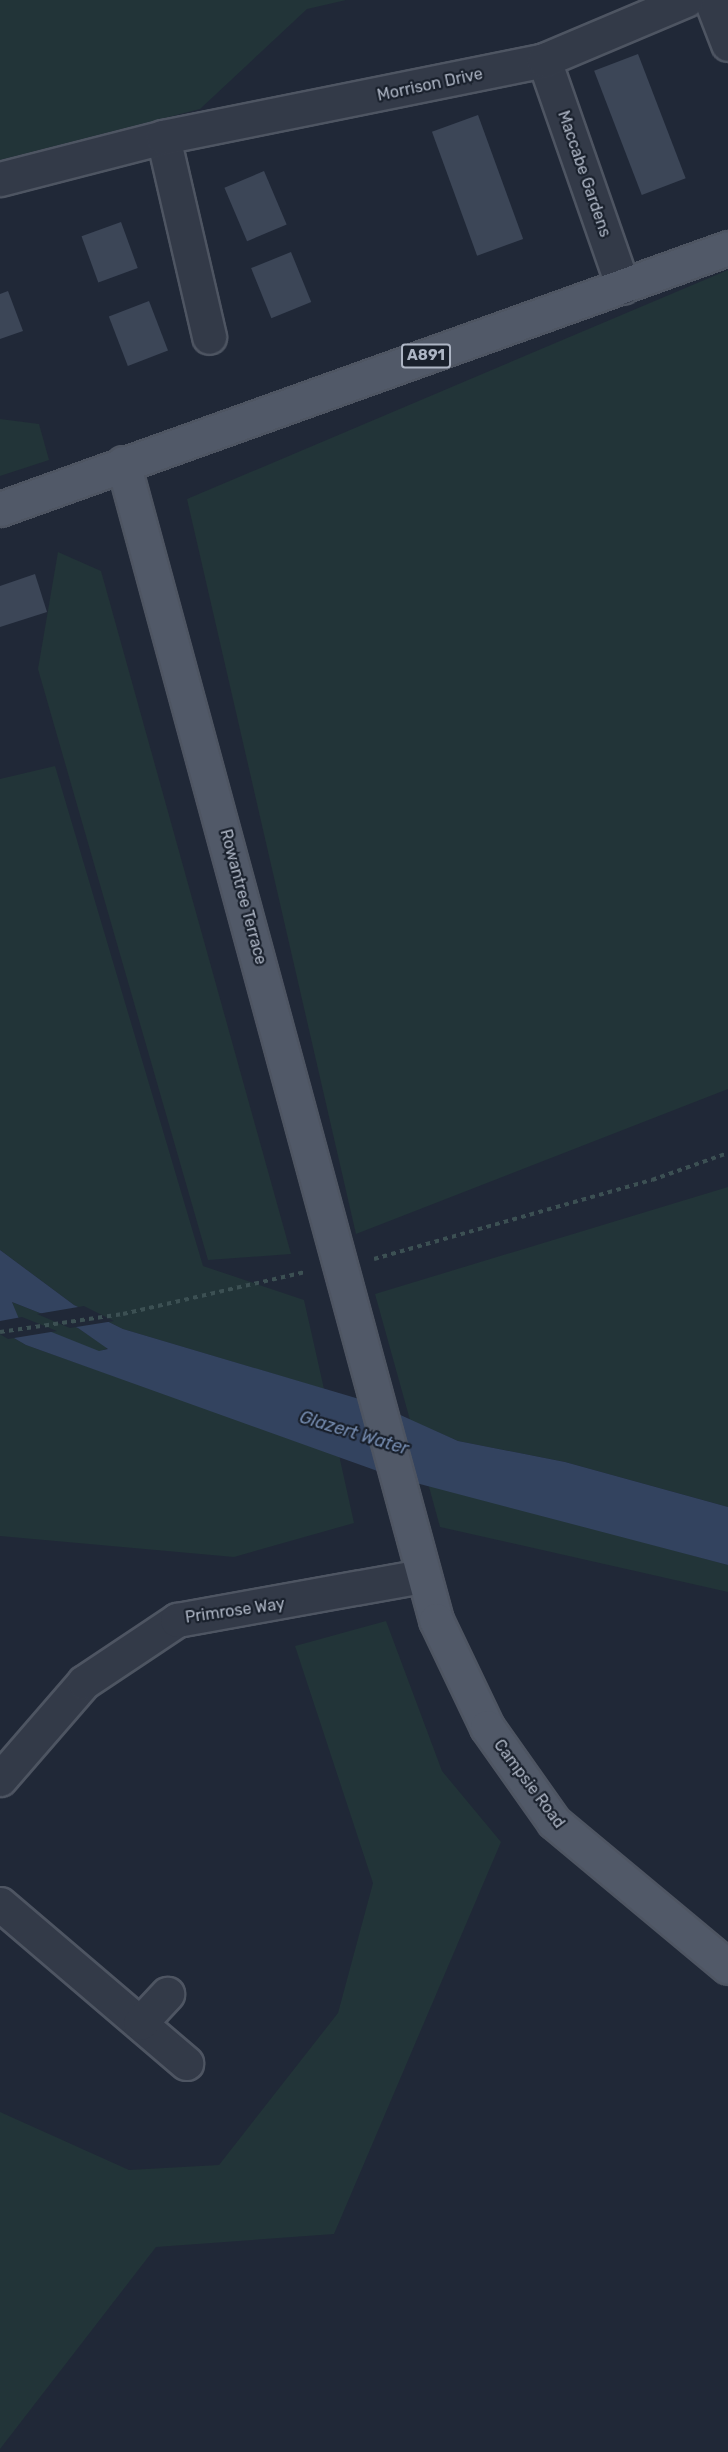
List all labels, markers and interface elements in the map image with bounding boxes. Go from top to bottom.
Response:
street label: Morrison Drive [375,64,485,106]
street label: Maccabe Gardens [553,108,615,240]
road number: A891 [400,344,452,368]
street label: Rowantree Terrace [216,827,270,967]
water label: Glazert Water [297,1406,411,1460]
street label: Primrose Way [184,1594,286,1628]
street label: Campsie Road [489,1736,569,1832]

